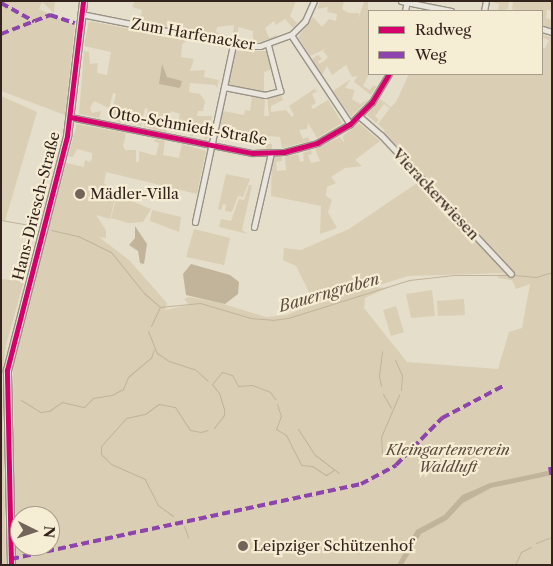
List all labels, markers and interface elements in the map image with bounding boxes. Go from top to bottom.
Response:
legend [368,10,543,75]
street label: Zum Harfenacker [130,14,256,54]
text: Radweg [415,20,471,39]
text: Weg [415,45,446,64]
street label: Otto-Schmiedt-Straße [107,103,269,149]
street label: Hans-Driesch-Straße [9,130,63,282]
street label: Vierackerwiesen [389,145,483,243]
place label: Mädler-Villa [90,185,179,203]
marker: Mädler-Villa [74,188,86,200]
water label: Bauerngraben [276,268,382,316]
park label: Kleingartenverein Waldluft [386,440,510,475]
north arrow [10,506,60,556]
text: N [40,525,58,539]
place label: Leipziger Schützenhof [253,537,414,555]
marker: Leipziger Schützenhof [237,540,249,552]

